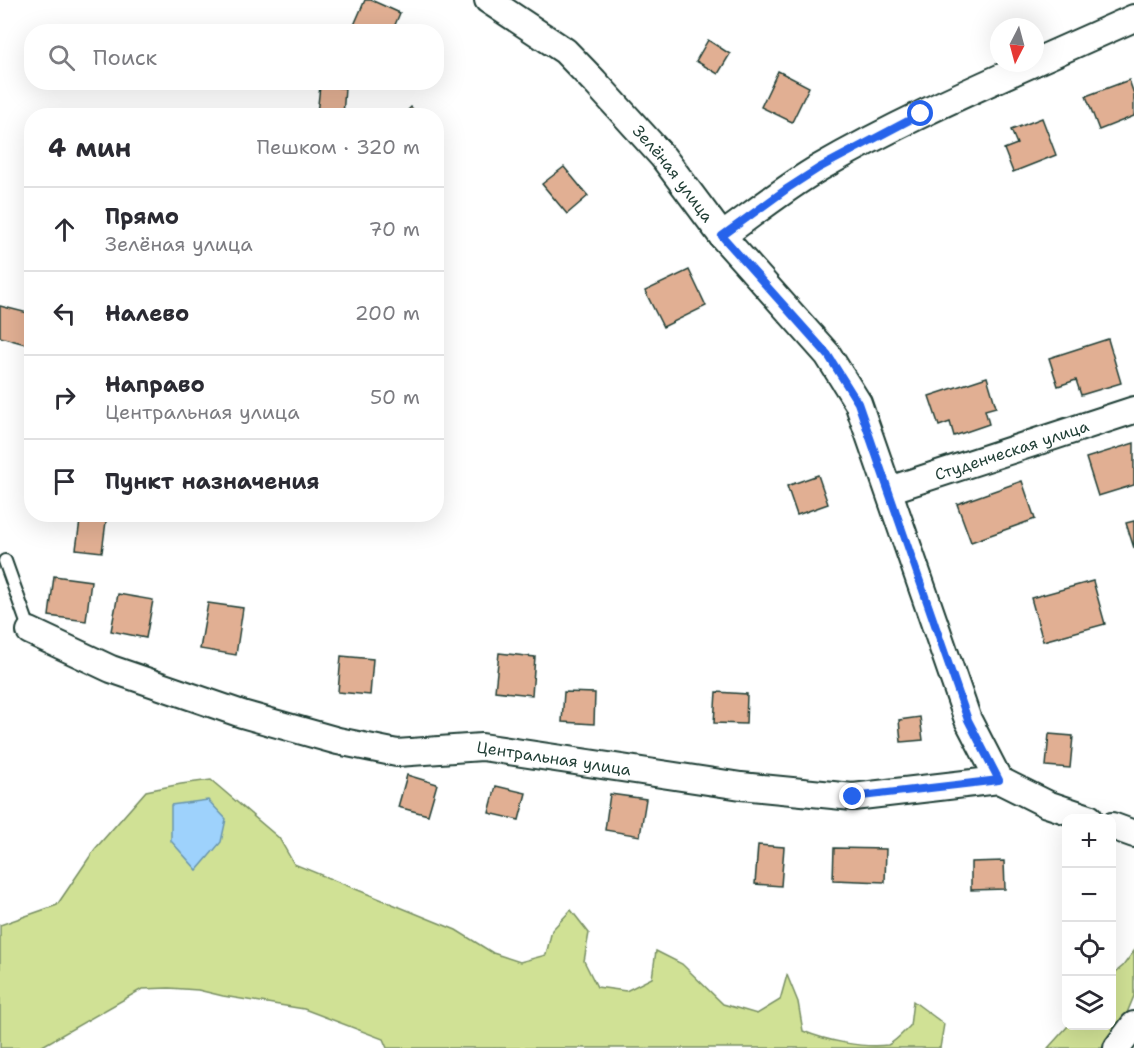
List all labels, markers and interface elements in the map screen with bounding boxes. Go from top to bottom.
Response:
north arrow [990,18,1044,72]
search box [24,24,444,90]
icon: search [45,41,78,74]
text: Поиск [93,43,157,72]
route start [907,100,933,126]
street label: Зелёная улица [628,121,718,226]
text: 4 мин [48,130,131,165]
text: Пешком · 320 m [257,134,420,160]
text: Прямо [105,202,179,231]
icon: ahead [48,213,81,246]
text: 70 m [368,216,420,242]
text: Зелёная улица [105,231,253,257]
icon: left [48,297,81,330]
text: Налево [105,299,189,328]
text: 200 m [355,300,420,326]
text: Направо [105,370,205,399]
icon: right [48,381,81,414]
text: 50 m [370,384,420,410]
text: Центральная улица [105,399,300,425]
street label: Студенческая улица [932,416,1091,485]
icon: arrive [48,465,81,498]
text: Пункт назначения [105,467,319,496]
street label: Центральная улица [475,736,633,780]
route end [839,783,865,809]
map controls [1062,814,1116,1030]
button: + [1062,814,1116,868]
button: − [1062,868,1116,922]
button: locate [1062,922,1116,976]
button: layers [1062,976,1116,1030]

